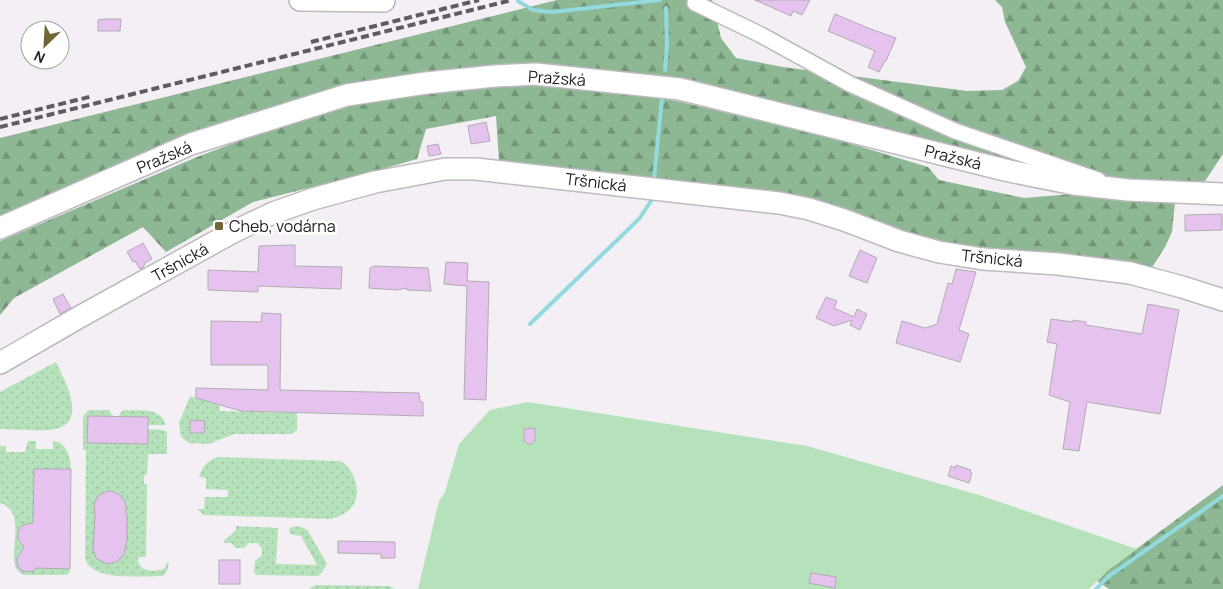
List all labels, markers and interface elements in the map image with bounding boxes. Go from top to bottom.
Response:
north arrow [20,20,70,70]
text: N [31,46,48,68]
street label: Pražská [527,65,587,91]
street label: Pražská [133,136,195,178]
street label: Pražská [922,139,984,175]
street label: Tršnická [564,167,628,197]
place label: Cheb, vodárna [229,215,336,237]
marker: Cheb, vodárna [213,220,225,232]
street label: Tršnická [148,237,212,287]
street label: Tršnická [960,244,1024,272]

